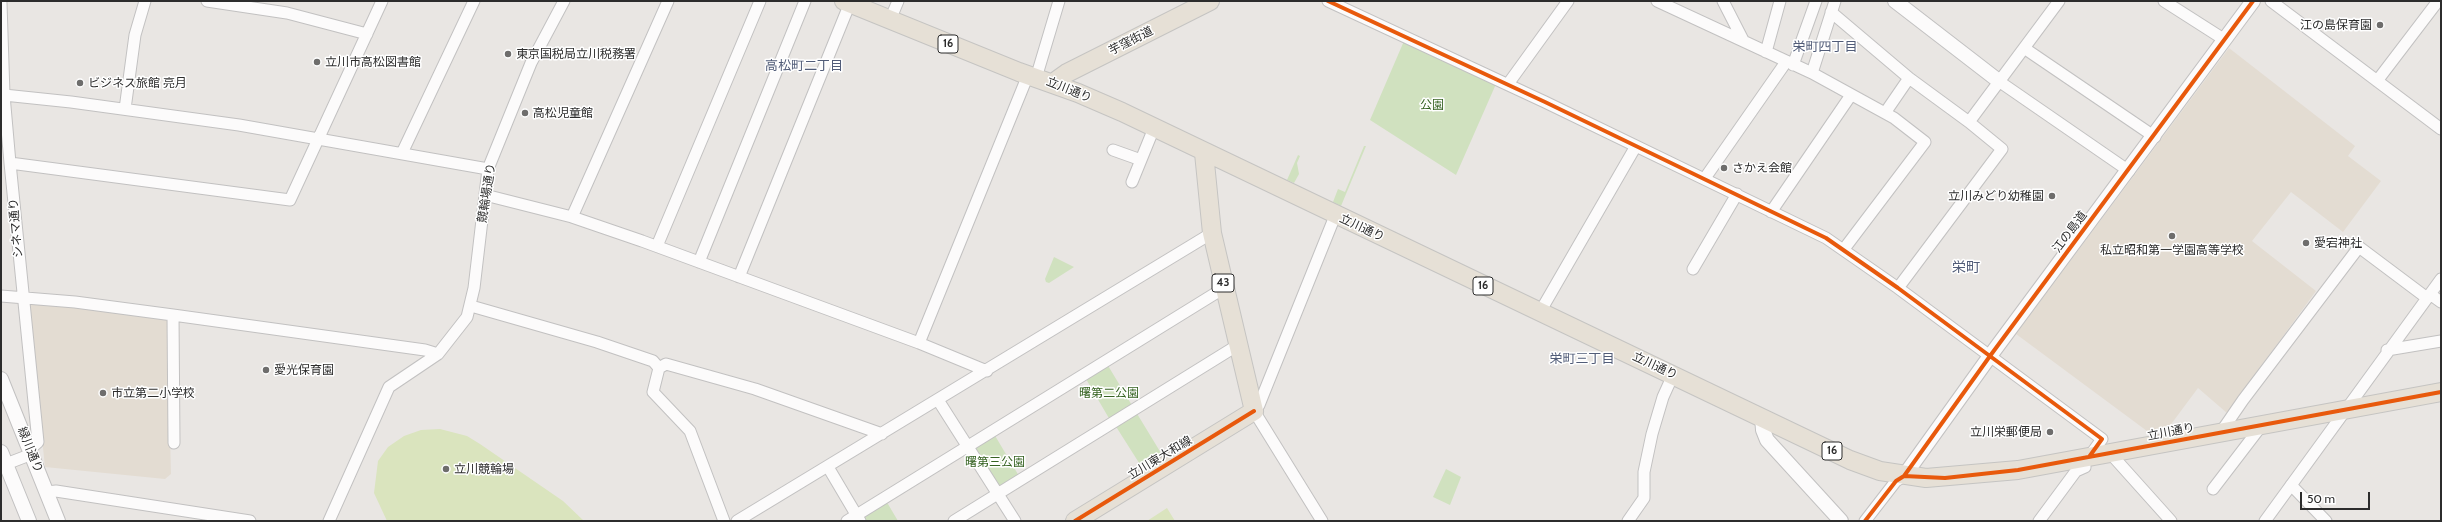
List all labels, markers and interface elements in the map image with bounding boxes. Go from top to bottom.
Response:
place label: 江の島保育園 [2300,18,2372,32]
marker: 江の島保育園 [2375,20,2385,30]
street label: 芋窪街道 [1106,24,1156,58]
road number: 16 [938,35,958,53]
district label: 栄町四丁目 [1793,39,1857,55]
place label: 東京国税局立川税務署 [516,47,636,61]
marker: 東京国税局立川税務署 [503,49,513,59]
place label: 立川市高松図書館 [325,55,421,69]
marker: 立川市高松図書館 [312,57,322,67]
district label: 高松町二丁目 [765,58,843,74]
street label: 立川通り [1044,74,1094,106]
place label: ビジネス旅館 亮月 [88,76,187,90]
marker: ビジネス旅館 亮月 [75,78,85,88]
park label: 公園 [1420,98,1444,112]
place label: 高松児童館 [533,106,593,120]
marker: 高松児童館 [520,108,530,118]
place label: さかえ会館 [1732,161,1792,175]
street label: 競輪場通り [475,162,499,224]
marker: さかえ会館 [1719,163,1729,173]
place label: 立川みどり幼稚園 [1948,189,2044,203]
marker: 立川みどり幼稚園 [2047,191,2057,201]
street label: シネマ通り [6,197,26,259]
street label: 江の島道 [2050,208,2090,256]
street label: 立川通り [1337,211,1387,245]
marker: 私立昭和第一学園高等学校 [2167,231,2177,241]
place label: 愛宕神社 [2314,236,2362,250]
marker: 愛宕神社 [2301,238,2311,248]
place label: 私立昭和第一学園高等学校 [2100,243,2244,257]
district label: 栄町 [1952,260,1980,276]
road number: 43 [1212,274,1234,292]
road number: 16 [1473,277,1493,295]
street label: 立川通り [1630,349,1680,383]
district label: 栄町三丁目 [1550,351,1614,367]
place label: 愛光保育園 [274,363,334,377]
marker: 愛光保育園 [261,365,271,375]
place label: 市立第二小学校 [111,386,195,400]
park label: 曙第二公園 [1079,386,1139,400]
marker: 市立第二小学校 [98,388,108,398]
street label: 立川通り [2146,420,2196,444]
street label: 緑川通り [14,425,46,475]
place label: 立川栄郵便局 [1970,425,2042,439]
marker: 立川栄郵便局 [2045,427,2055,437]
street label: 立川東大和線 [1125,433,1195,483]
road number: 16 [1822,442,1842,460]
park label: 曙第三公園 [965,455,1025,469]
place label: 立川競輪場 [454,462,514,476]
marker: 立川競輪場 [441,464,451,474]
scale bar [2302,484,2372,510]
text: 50 m [2307,491,2335,506]

